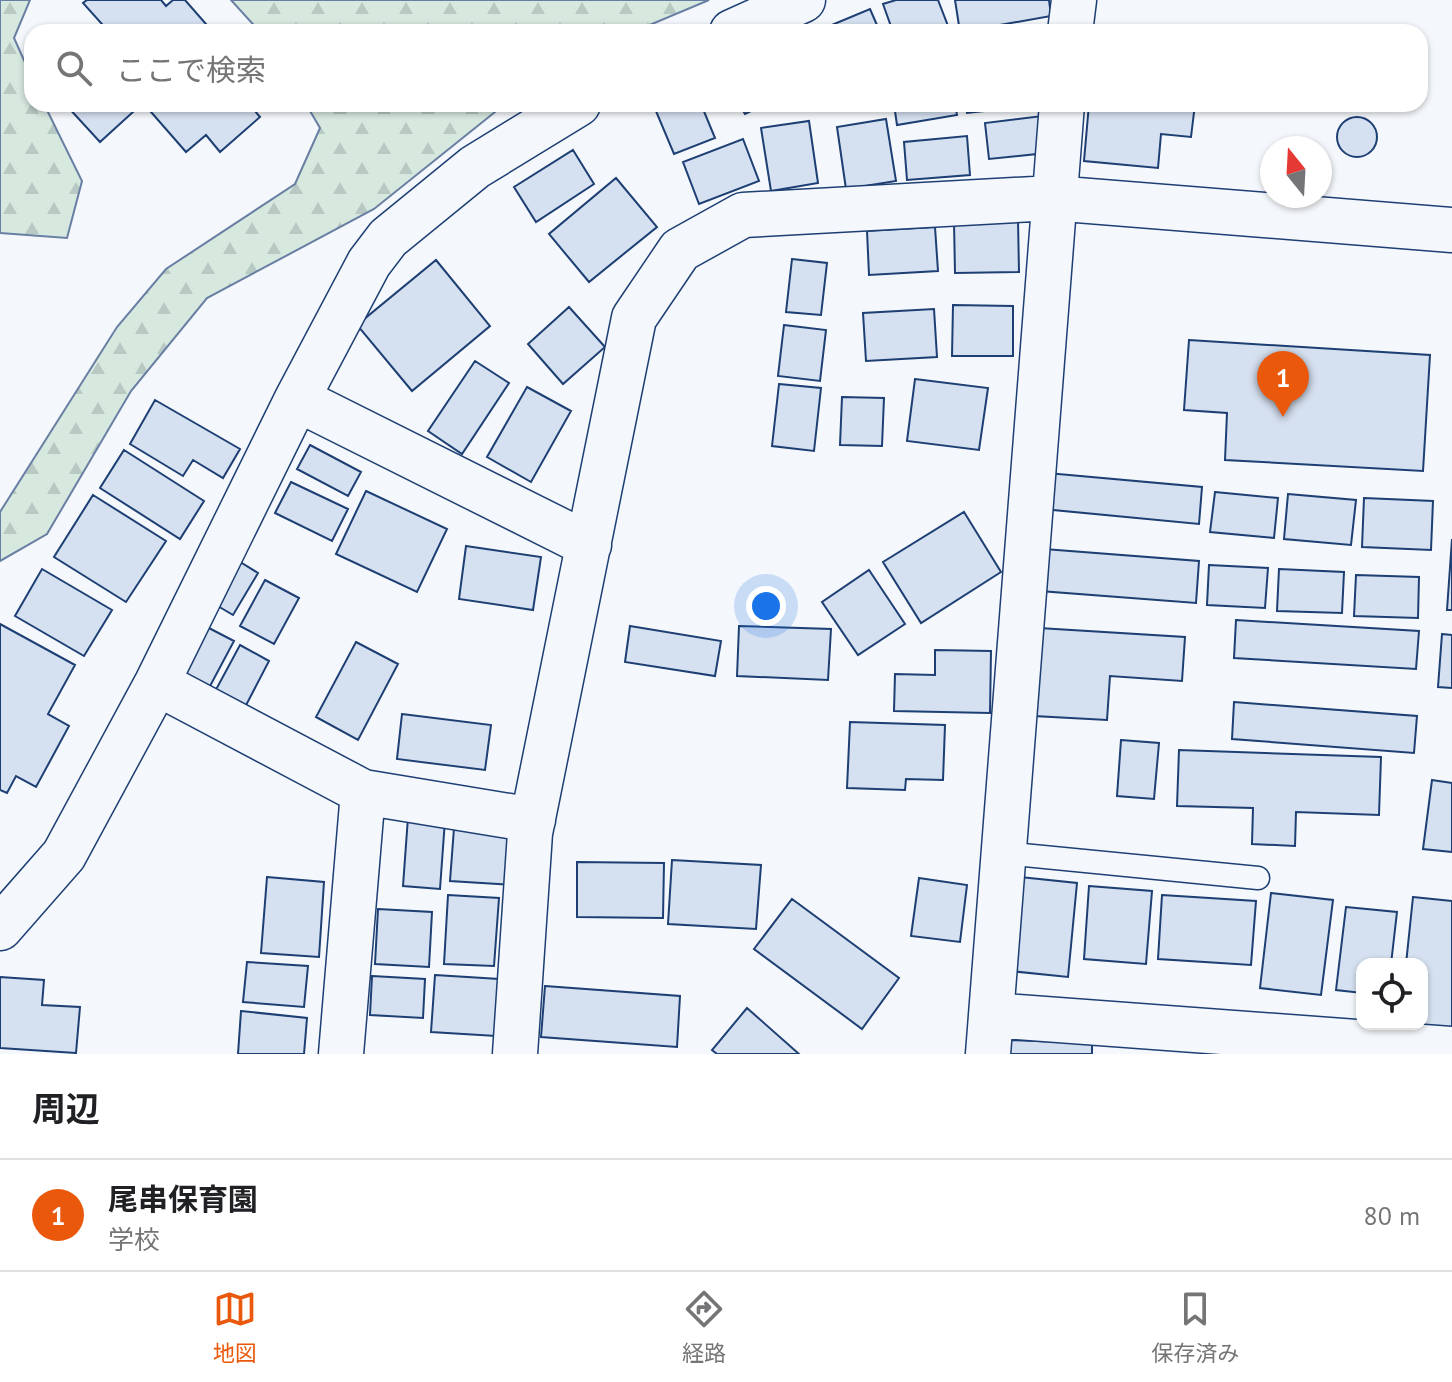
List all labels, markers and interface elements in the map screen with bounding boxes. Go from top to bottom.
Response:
search box [24,24,1428,112]
icon: search [52,46,96,90]
text: ここで検索 [116,50,266,89]
north arrow [1260,136,1332,208]
pin: 1 [1257,351,1309,417]
your location [746,586,786,626]
map controls [1356,958,1428,1030]
button: locate [1356,958,1428,1030]
text: 周辺 [32,1086,100,1130]
text: 尾串保育園 [108,1179,258,1218]
text: 1 [51,1199,65,1232]
text: 80 m [1364,1199,1420,1232]
text: 学校 [108,1223,160,1256]
tab: 地図 [213,1287,257,1367]
tab: 経路 [682,1287,726,1367]
tab: 保存済み [1151,1287,1239,1367]

